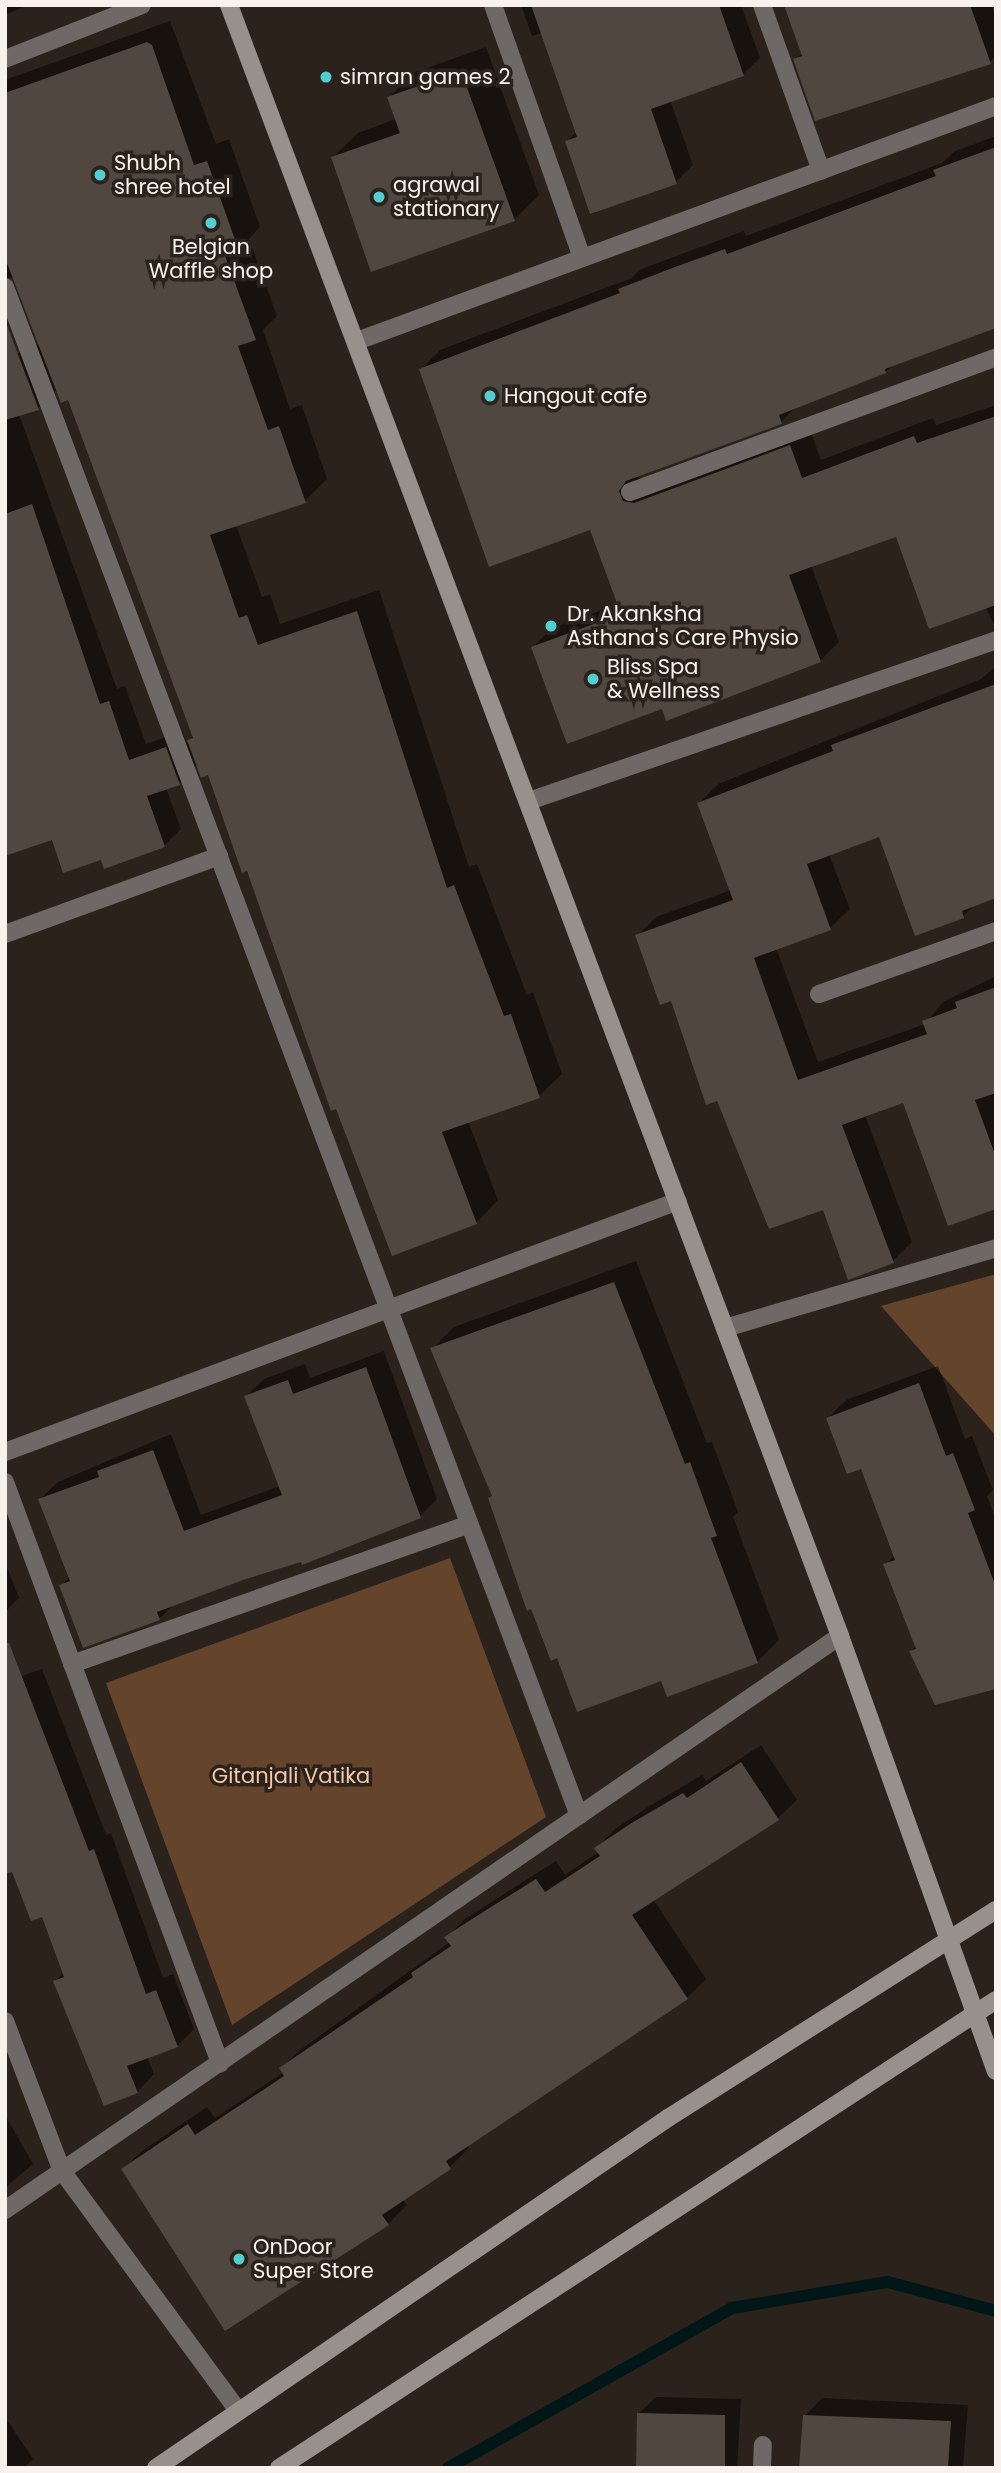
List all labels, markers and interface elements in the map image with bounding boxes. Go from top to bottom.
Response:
place label: simran games 2 [340,64,511,90]
marker: simran games 2 [318,69,334,85]
place label: Shubh shree hotel [114,150,231,200]
marker: Shubh shree hotel [92,167,108,183]
place label: agrawal stationary [393,172,499,222]
marker: agrawal stationary [371,189,387,205]
marker: Belgian Waffle shop [203,215,219,231]
place label: Belgian Waffle shop [149,234,273,284]
place label: Hangout cafe [504,383,647,409]
marker: Hangout cafe [482,388,498,404]
place label: Dr. Akanksha Asthana's Care Physio [567,601,799,651]
marker: Dr. Akanksha Asthana's Care Physio [541,616,561,636]
place label: Bliss Spa & Wellness [607,654,720,704]
marker: Bliss Spa & Wellness [585,671,601,687]
park label: Gitanjali Vatika [212,1763,370,1789]
place label: OnDoor Super Store [253,2234,374,2284]
marker: OnDoor Super Store [231,2251,247,2267]

